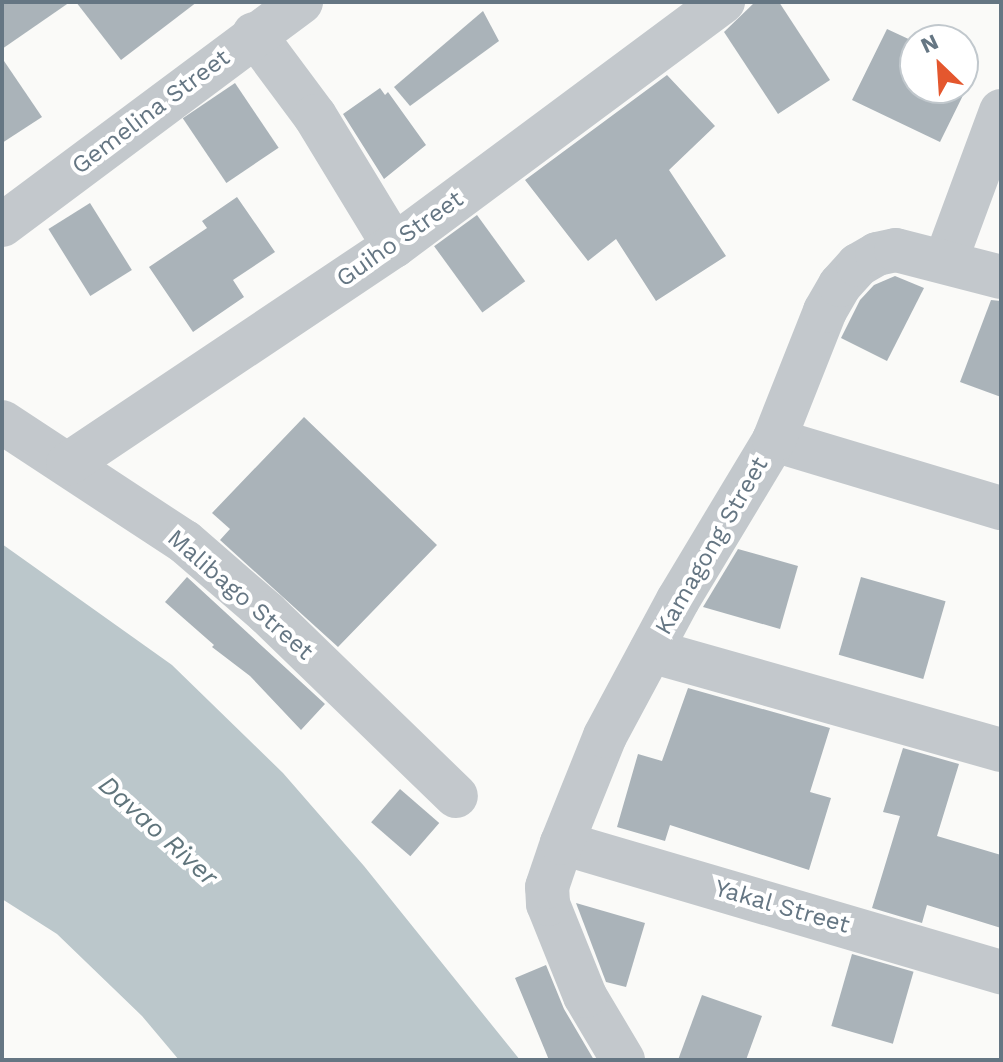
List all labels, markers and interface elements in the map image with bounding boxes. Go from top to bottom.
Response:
north arrow [899,24,979,104]
text: N [917,29,942,58]
street label: Gemelina Street [66,43,236,181]
street label: Guiho Street [331,185,469,293]
street label: Kamagong Street [649,452,775,640]
street label: Malibago Street [161,524,319,666]
water label: Davao River [92,769,224,893]
street label: Yakal Street [711,874,853,940]

